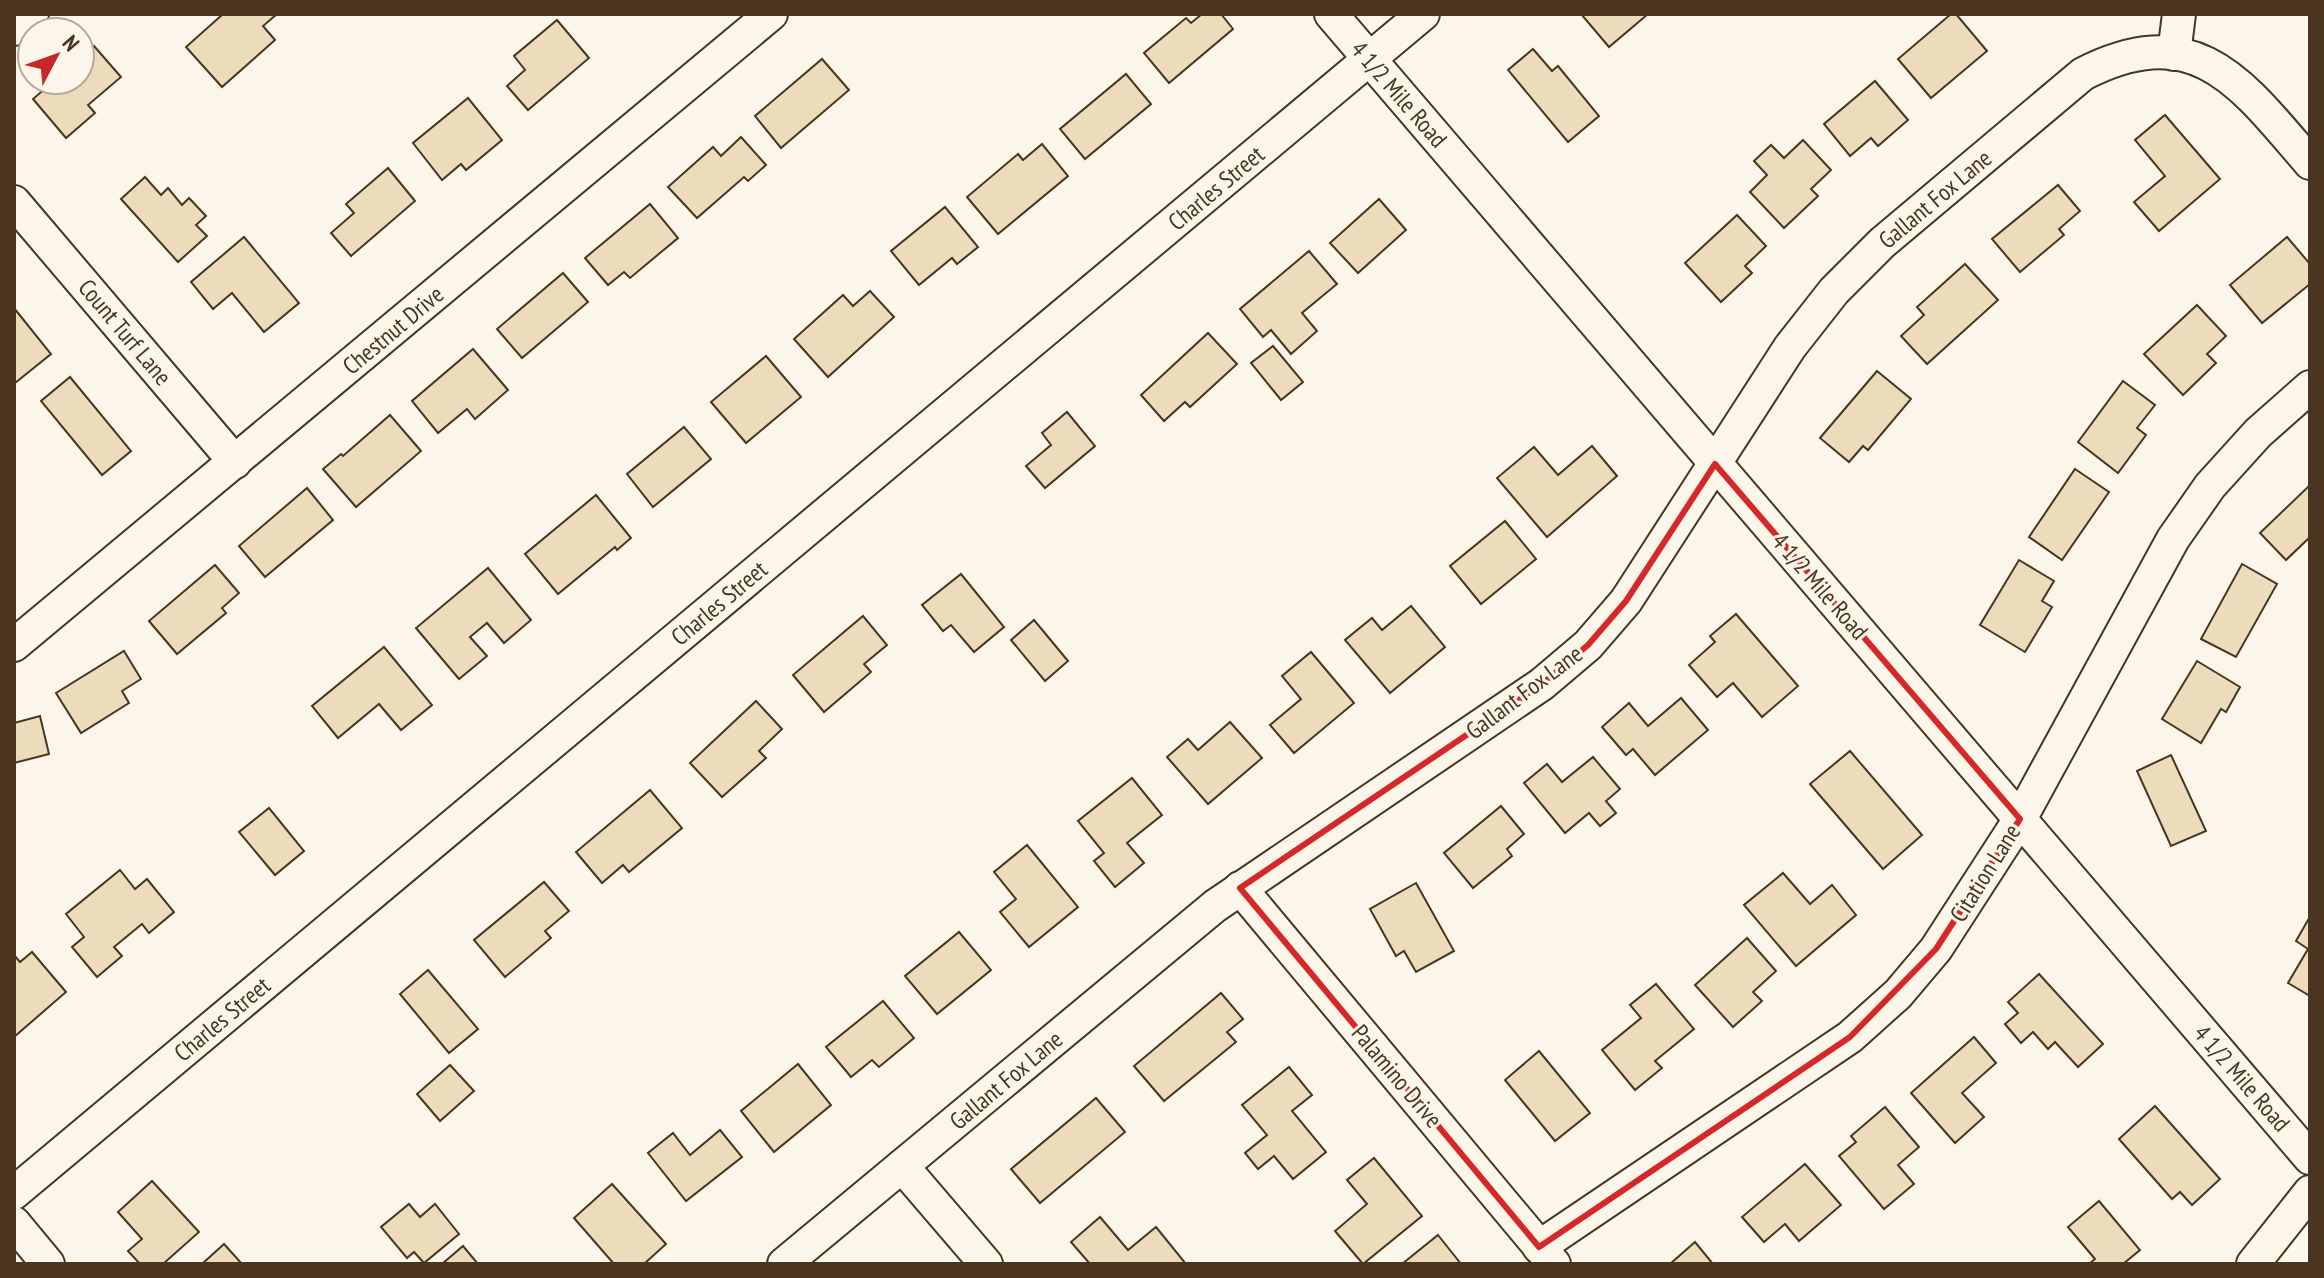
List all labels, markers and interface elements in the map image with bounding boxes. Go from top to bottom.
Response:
north arrow [16,16,96,96]
text: N [57,29,86,57]
street label: 4 1/2 Mile Road [1344,34,1454,154]
street label: Charles Street [1162,139,1271,237]
street label: Gallant Fox Lane [1872,143,1998,255]
street label: Count Turf Lane [72,273,178,391]
street label: Chestnut Drive [336,279,450,381]
street label: 4 1/2 Mile Road [1765,526,1875,646]
street label: Charles Street [665,554,774,652]
street label: Gallant Fox Lane [1459,638,1589,746]
street label: Citation Lane [1943,818,2027,928]
street label: Charles Street [168,970,277,1068]
street label: Palamino Drive [1345,1018,1449,1134]
street label: 4 1/2 Mile Road [2187,1018,2297,1138]
street label: Gallant Fox Lane [943,1024,1069,1136]

